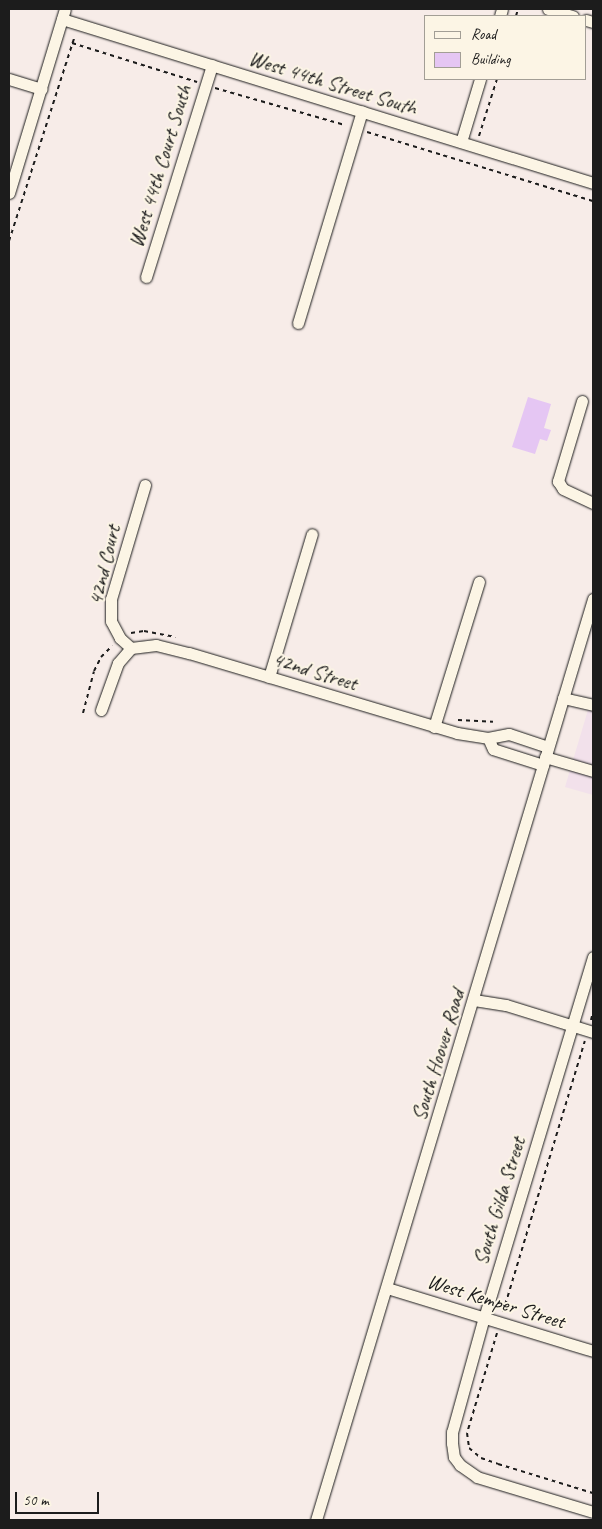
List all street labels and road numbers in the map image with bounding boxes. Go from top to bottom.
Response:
street label: West 44th Street South [246,45,420,121]
street label: West 44th Court South [123,82,197,250]
street label: 42nd Court [83,523,125,607]
street label: 42nd Street [270,646,360,696]
street label: South Hoover Road [406,987,470,1123]
street label: South Gilda Street [468,1134,530,1268]
street label: West Kemper Street [424,1268,568,1334]

